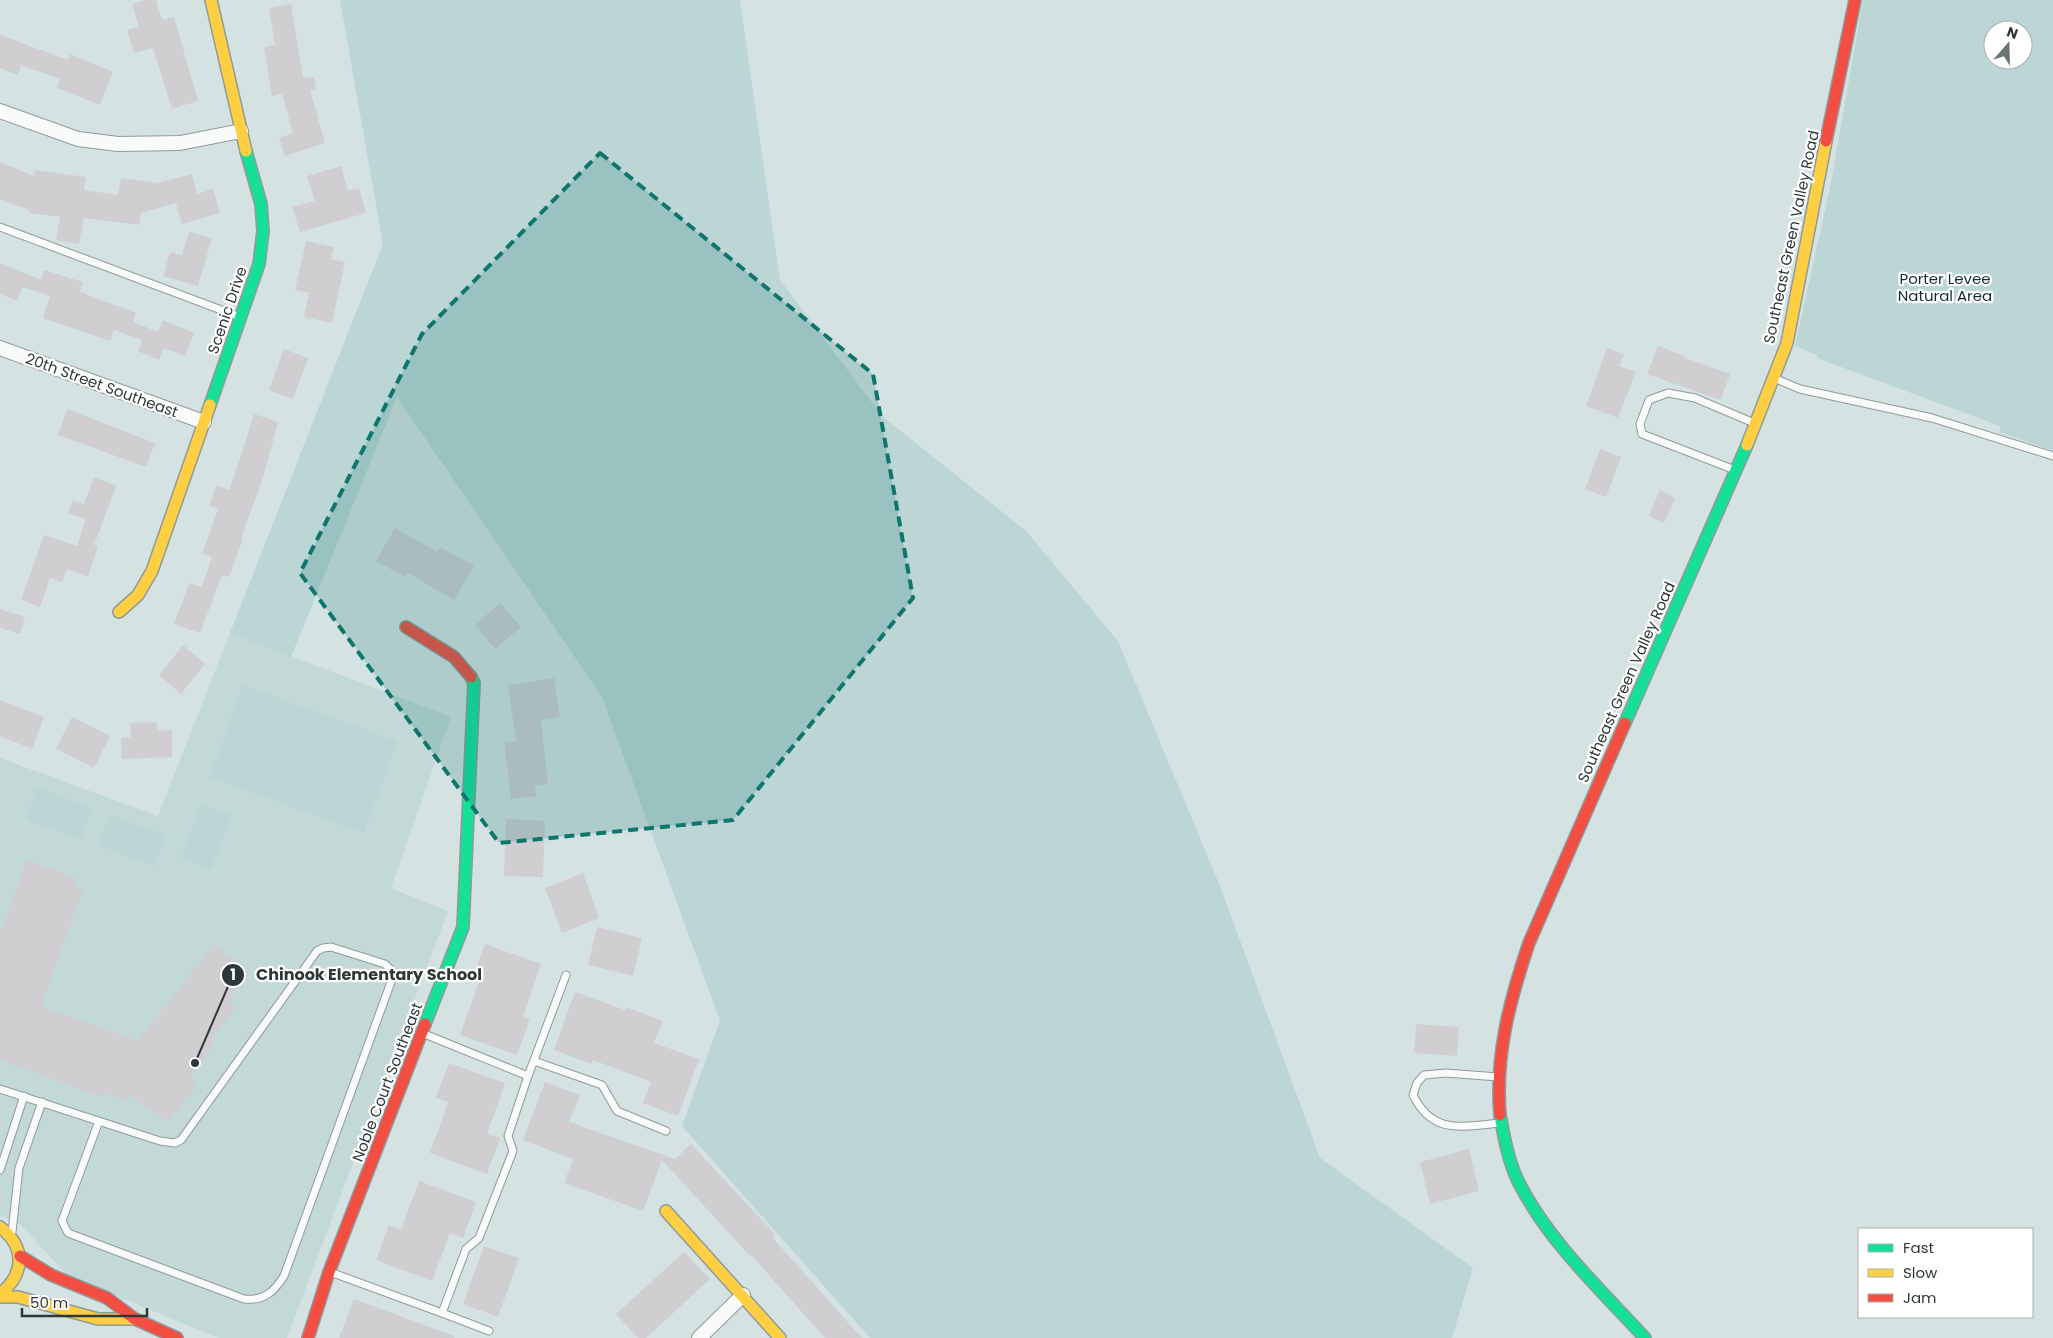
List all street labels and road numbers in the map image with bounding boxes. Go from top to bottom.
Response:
street label: Southeast Green Valley Road [1758,128,1824,346]
street label: Scenic Drive [202,263,252,357]
street label: 20th Street Southeast [23,348,181,422]
street label: Southeast Green Valley Road [1572,578,1680,786]
street label: Noble Court Southeast [347,999,427,1165]

